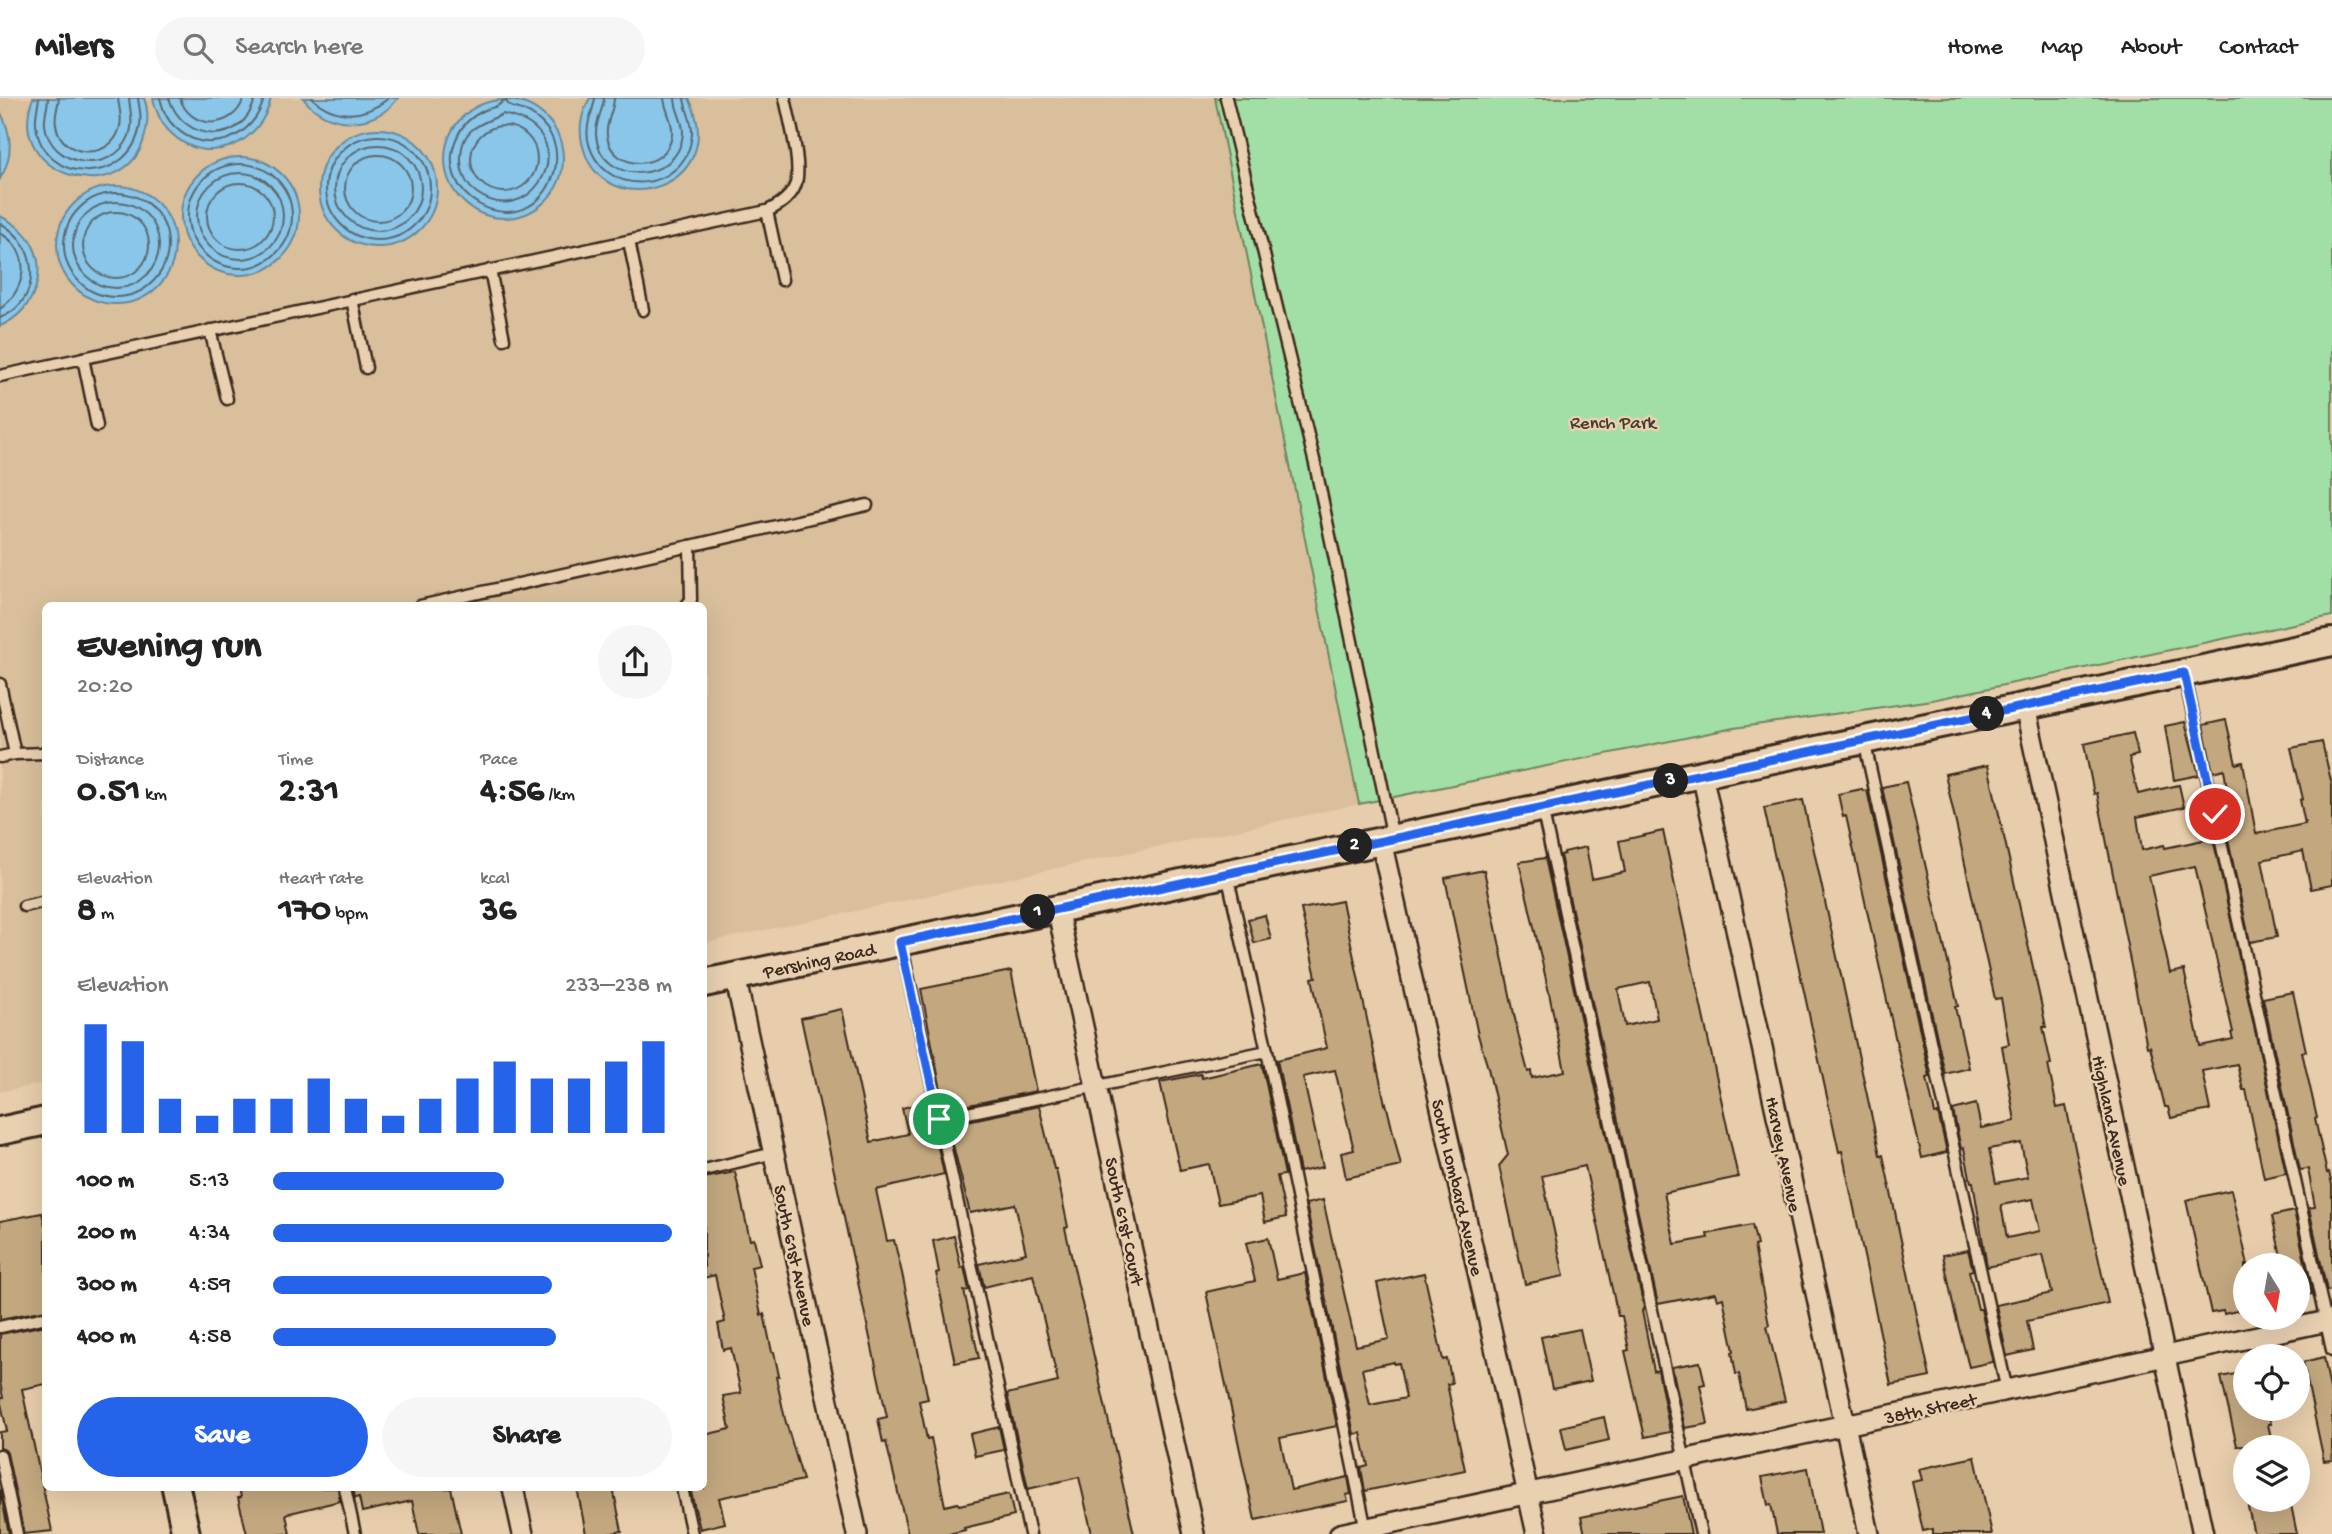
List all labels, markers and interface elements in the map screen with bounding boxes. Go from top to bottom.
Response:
search box [155,17,645,80]
text: Milers [35,29,113,67]
icon: search [179,29,217,67]
text: Search here [235,33,363,64]
text: Home [1947,34,2003,63]
text: Map [2041,34,2083,63]
text: About [2121,34,2181,63]
text: Contact [2219,34,2297,63]
park label: Rench Park [1570,413,1658,436]
button: share [598,625,672,699]
text: Evening run [77,626,261,670]
text: 20:20 [77,674,133,701]
pin: 4 [1969,696,2004,732]
text: 4 [1982,702,1991,725]
text: Distance [77,749,144,772]
text: Time [279,749,313,772]
text: Pace [480,749,518,772]
pin: 3 [1654,764,1688,798]
text: 3 [1666,769,1675,792]
text: 0.51 [77,772,140,813]
text: 2:31 [279,772,339,813]
text: 4:56 [480,772,544,813]
text: km [140,784,167,807]
text: /km [544,784,575,807]
pin [2185,784,2245,844]
icon: check [2196,795,2234,833]
pin: 2 [1338,828,1372,864]
text: 2 [1350,834,1359,857]
text: Elevation [77,868,153,891]
text: Heart rate [279,868,364,891]
text: kcal [480,868,510,891]
text: 8 [77,891,96,932]
text: 170 [279,891,331,932]
text: 36 [480,891,516,932]
pin: 1 [1020,894,1056,930]
text: 1 [1034,900,1041,923]
text: m [96,903,114,926]
text: bpm [331,903,368,926]
street label: Pershing Road [761,939,880,986]
text: Elevation [77,973,168,1000]
text: 233–238 m [565,973,672,1000]
street label: Highland Avenue [2085,1054,2135,1188]
pin [909,1089,969,1149]
street label: Harvey Avenue [1758,1095,1805,1215]
street label: South Lombard Avenue [1424,1097,1487,1278]
icon: arrive [920,1100,958,1138]
street label: South 61st Court [1098,1156,1148,1290]
text: 100 m [77,1168,134,1195]
text: 5:13 [189,1168,230,1195]
street label: South 61st Avenue [766,1183,819,1329]
text: 200 m [77,1220,136,1247]
text: 4:34 [189,1220,230,1247]
north arrow [2233,1253,2310,1330]
map controls [2233,1253,2310,1512]
text: 300 m [77,1272,137,1299]
text: 4:59 [189,1272,231,1299]
text: 400 m [77,1324,136,1351]
text: 4:58 [189,1324,232,1351]
button: locate [2233,1344,2310,1421]
street label: 38th Street [1882,1389,1981,1432]
button: Save [77,1397,368,1477]
button: Share [382,1397,672,1477]
button: layers [2233,1435,2310,1512]

